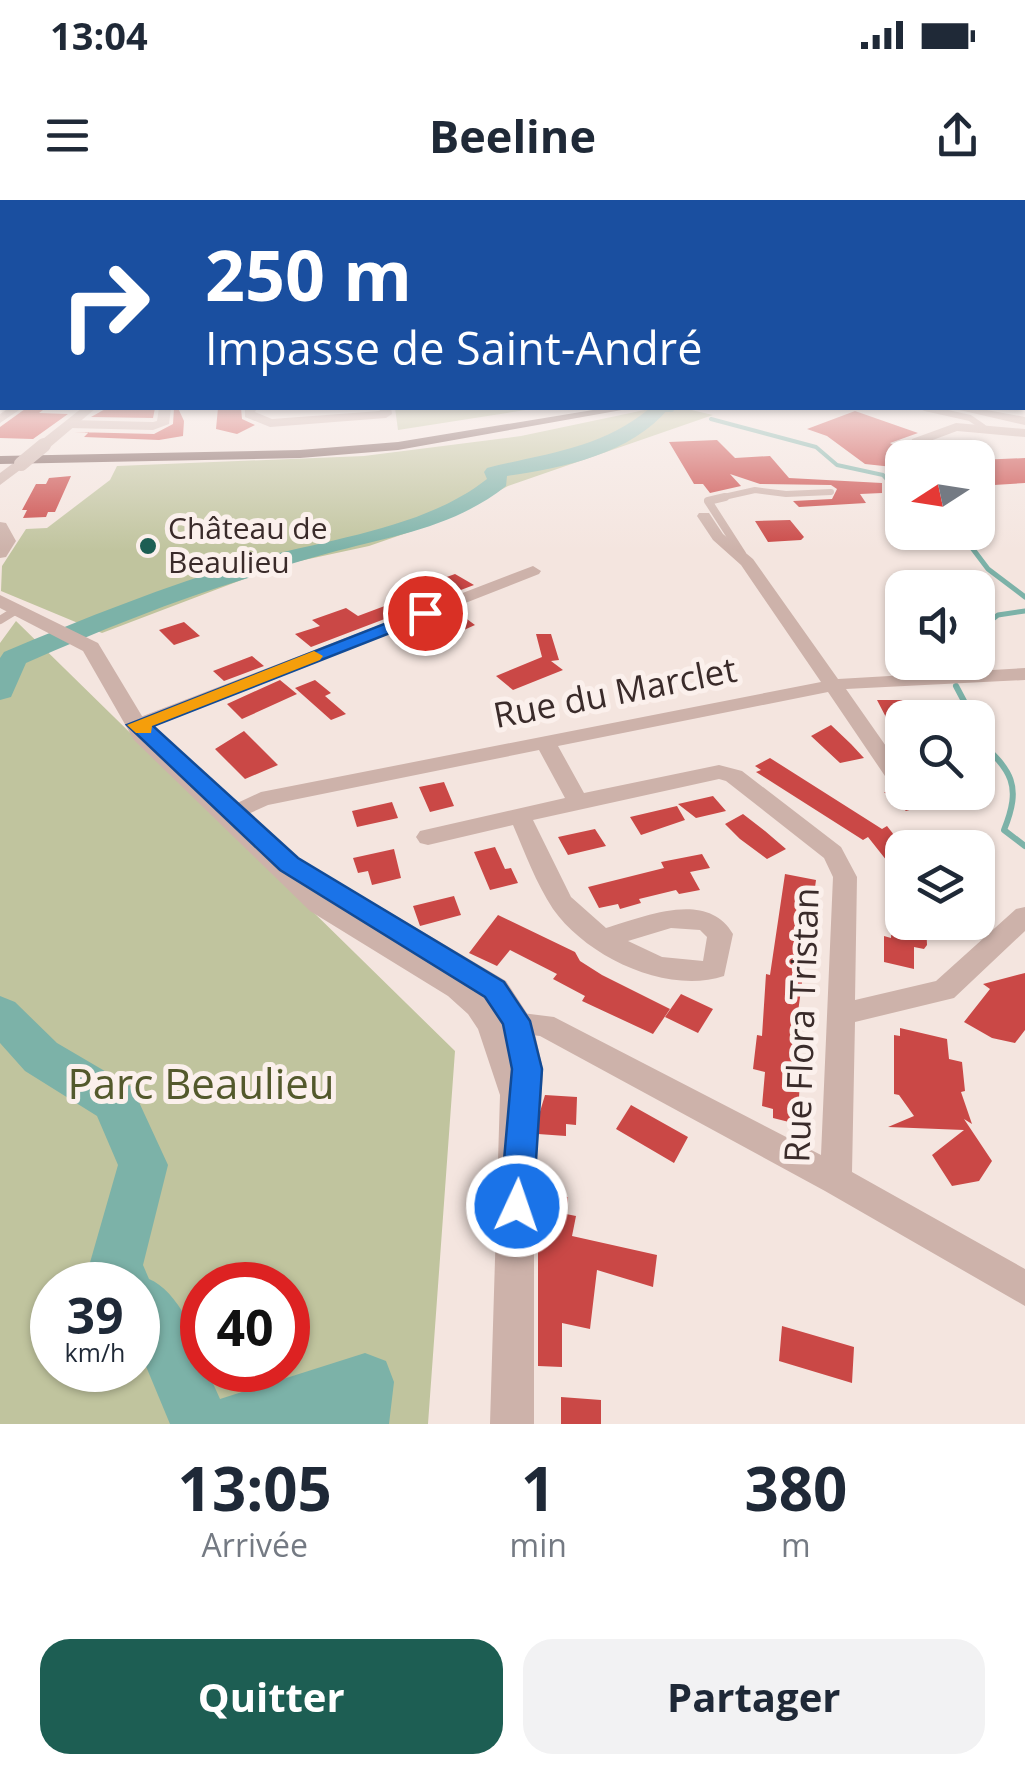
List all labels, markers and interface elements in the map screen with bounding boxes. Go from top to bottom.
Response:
text: 13:04 [50,9,148,61]
text: Beeline [429,105,596,166]
icon: menu [40,108,95,163]
icon: share [930,108,985,163]
text: 250 m [205,226,412,322]
icon: right [40,240,170,370]
text: Impasse de Saint-André [205,317,703,378]
north arrow [885,440,995,550]
map controls [885,440,995,940]
place label: Château de Beaulieu [168,507,328,582]
marker: Château de Beaulieu [137,535,159,557]
button: sound [885,570,995,680]
pin [383,571,468,656]
icon: arrive [398,586,453,641]
street label: Rue du Marclet [489,645,740,738]
button: search [885,700,995,810]
button: layers [885,830,995,940]
street label: Rue Flora Tristan [772,887,829,1163]
park label: Parc Beaulieu [67,1054,335,1111]
position arrow [465,1154,569,1258]
speed limit sign: 40 [180,1262,310,1392]
text: 39 [66,1281,124,1349]
text: km/h [65,1335,125,1369]
text: 13:05 [178,1447,332,1529]
text: 1 [521,1447,555,1529]
text: 380 [744,1447,847,1529]
text: Arrivée [202,1523,308,1566]
text: min [510,1523,567,1566]
text: m [781,1523,811,1566]
button: Quitter [40,1639,503,1754]
button: Partager [523,1639,985,1754]

